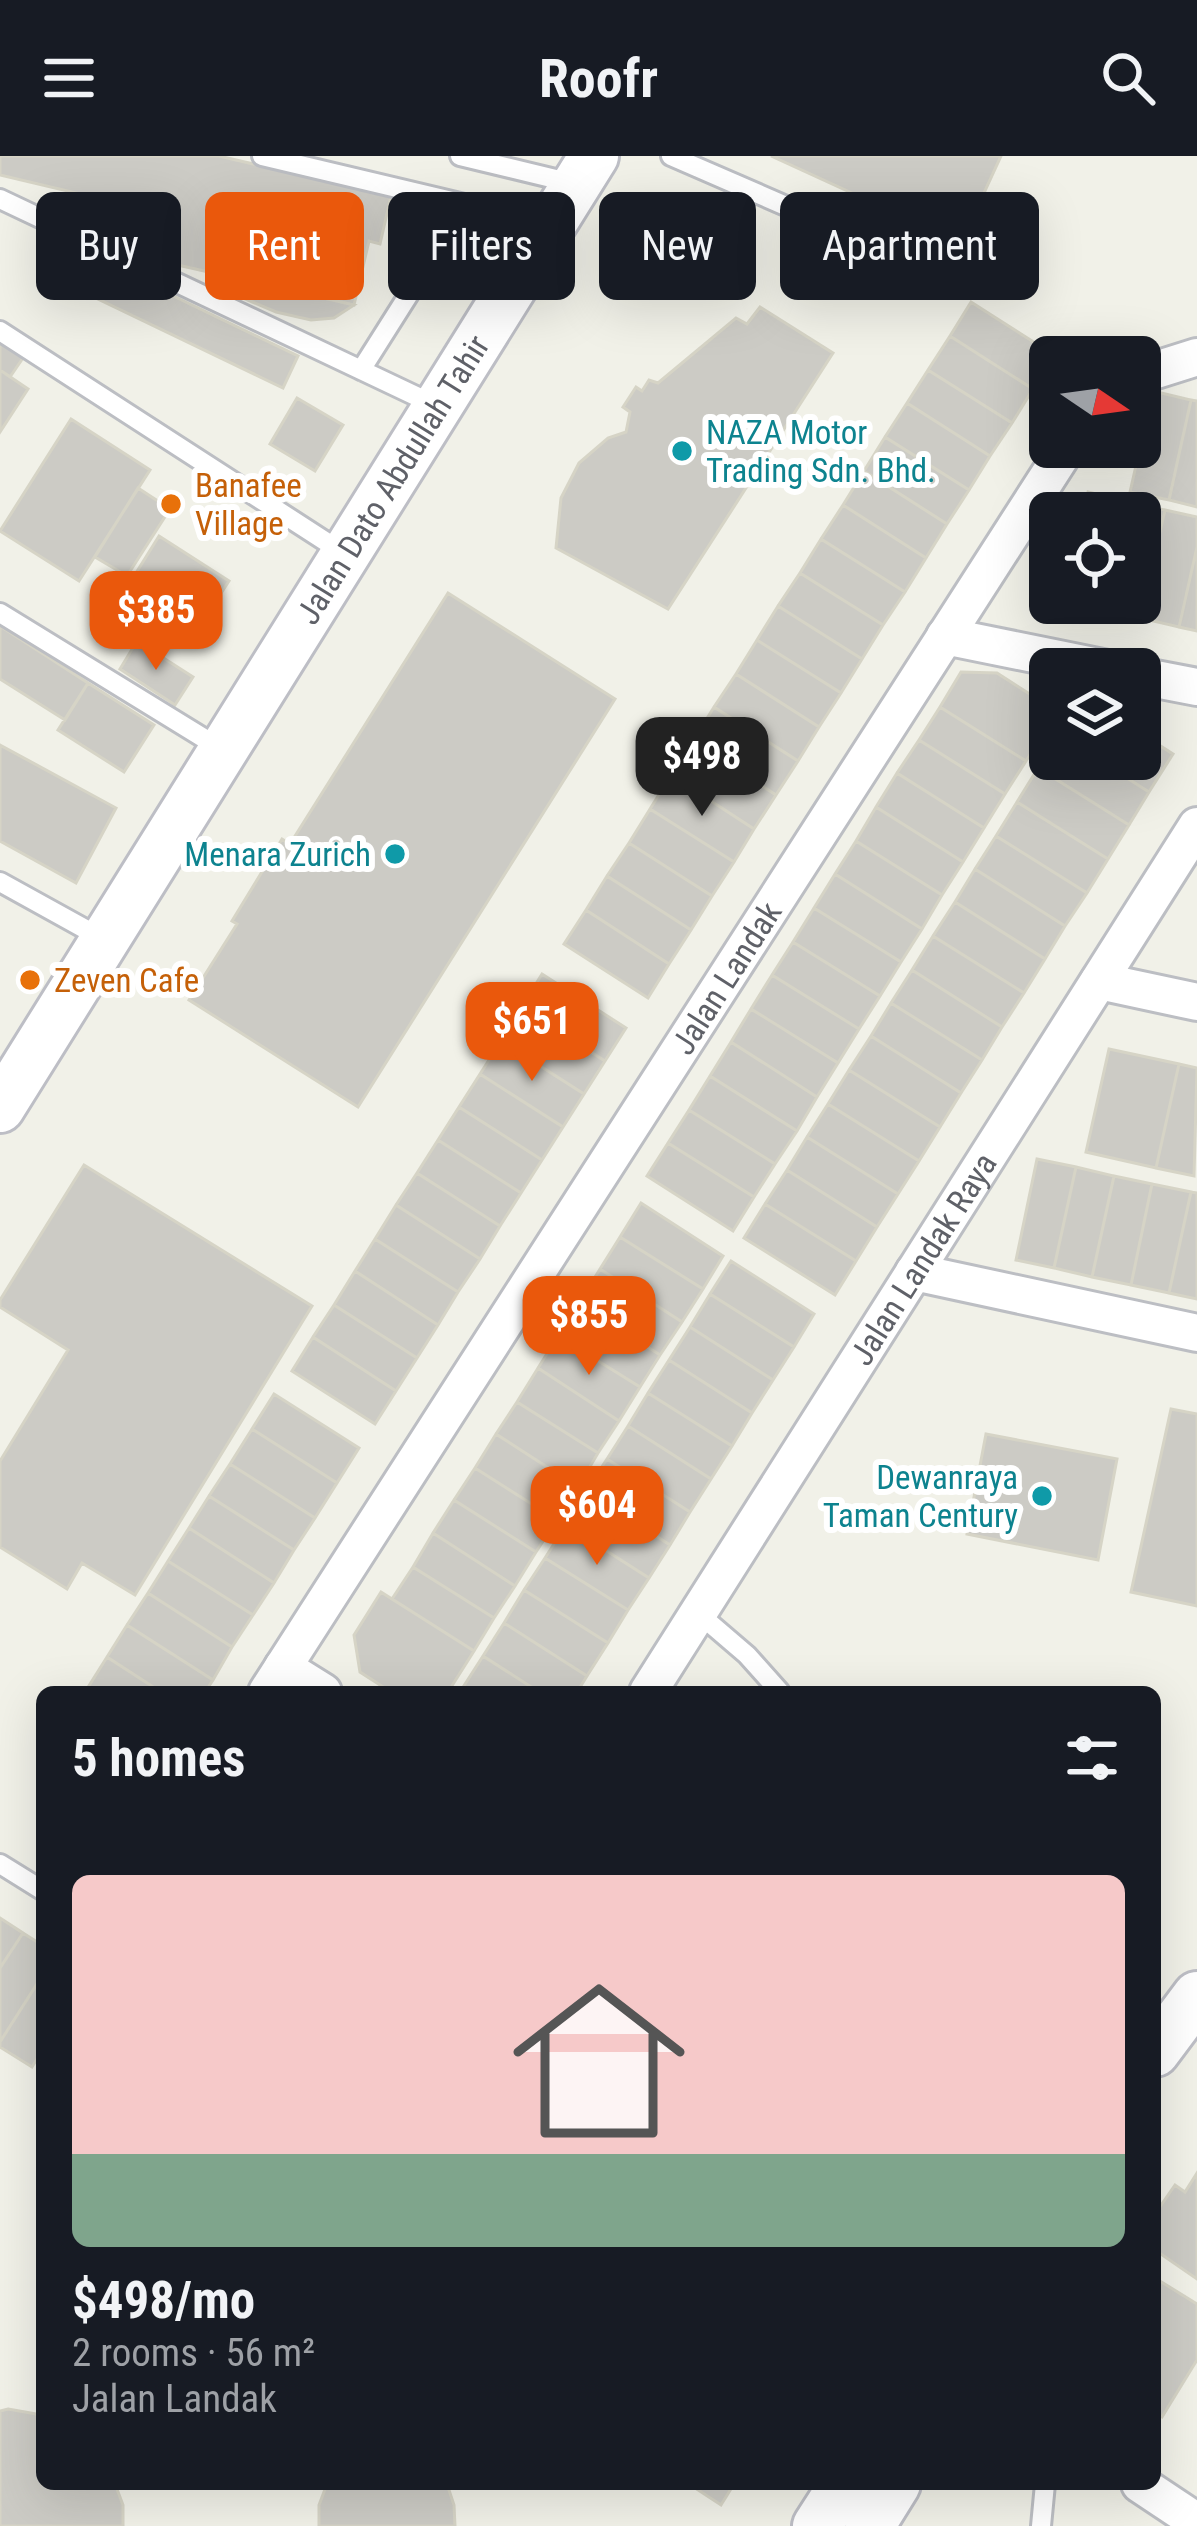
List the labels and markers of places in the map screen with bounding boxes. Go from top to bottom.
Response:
place label: NAZA Motor Trading Sdn. Bhd. [706,413,936,490]
marker: NAZA Motor Trading Sdn. Bhd. [669,438,695,464]
place label: Banafee Village [195,466,302,543]
marker: Banafee Village [158,491,184,517]
pin: $385 [85,571,227,673]
pin: $498 [631,717,773,819]
place label: Menara Zurich [184,835,371,874]
marker: Menara Zurich [382,841,408,867]
place label: Zeven Cafe [54,961,199,1000]
marker: Zeven Cafe [17,967,43,993]
pin: $651 [461,982,603,1084]
pin: $855 [518,1276,660,1378]
place label: Dewanraya Taman Century [823,1458,1018,1535]
pin: $604 [526,1466,668,1568]
marker: Dewanraya Taman Century [1029,1483,1055,1509]

